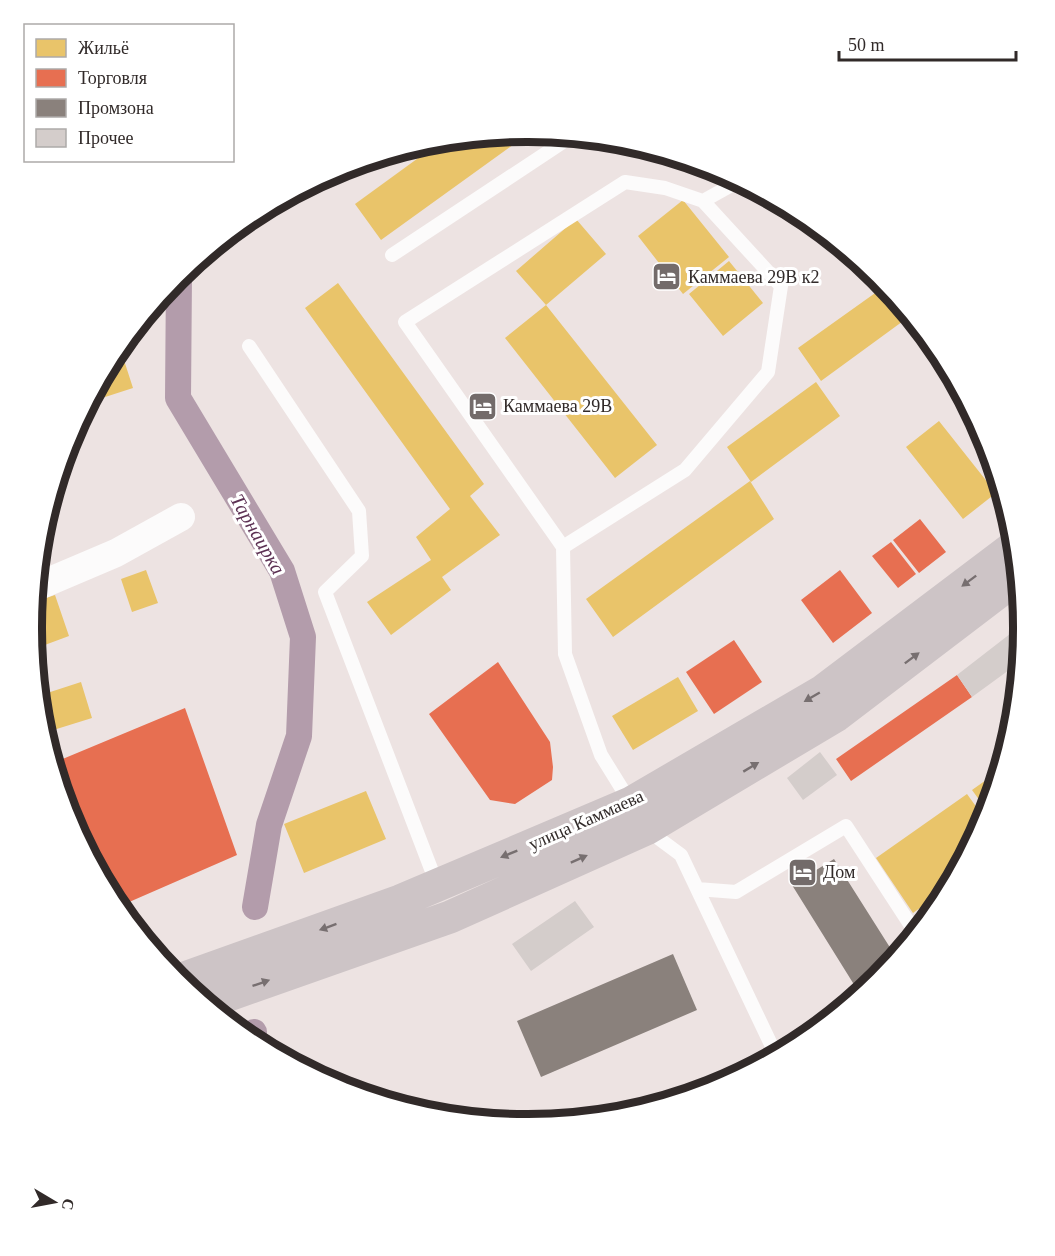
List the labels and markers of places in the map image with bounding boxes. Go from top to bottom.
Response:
hotel icon: Каммаева 29В к2 [651,261,683,293]
place label: Каммаева 29В к2 [688,267,819,287]
hotel icon: Каммаева 29В [466,390,498,422]
place label: Каммаева 29В [503,396,612,416]
hotel icon: Дом [786,856,818,888]
place label: Дом [823,862,855,882]

